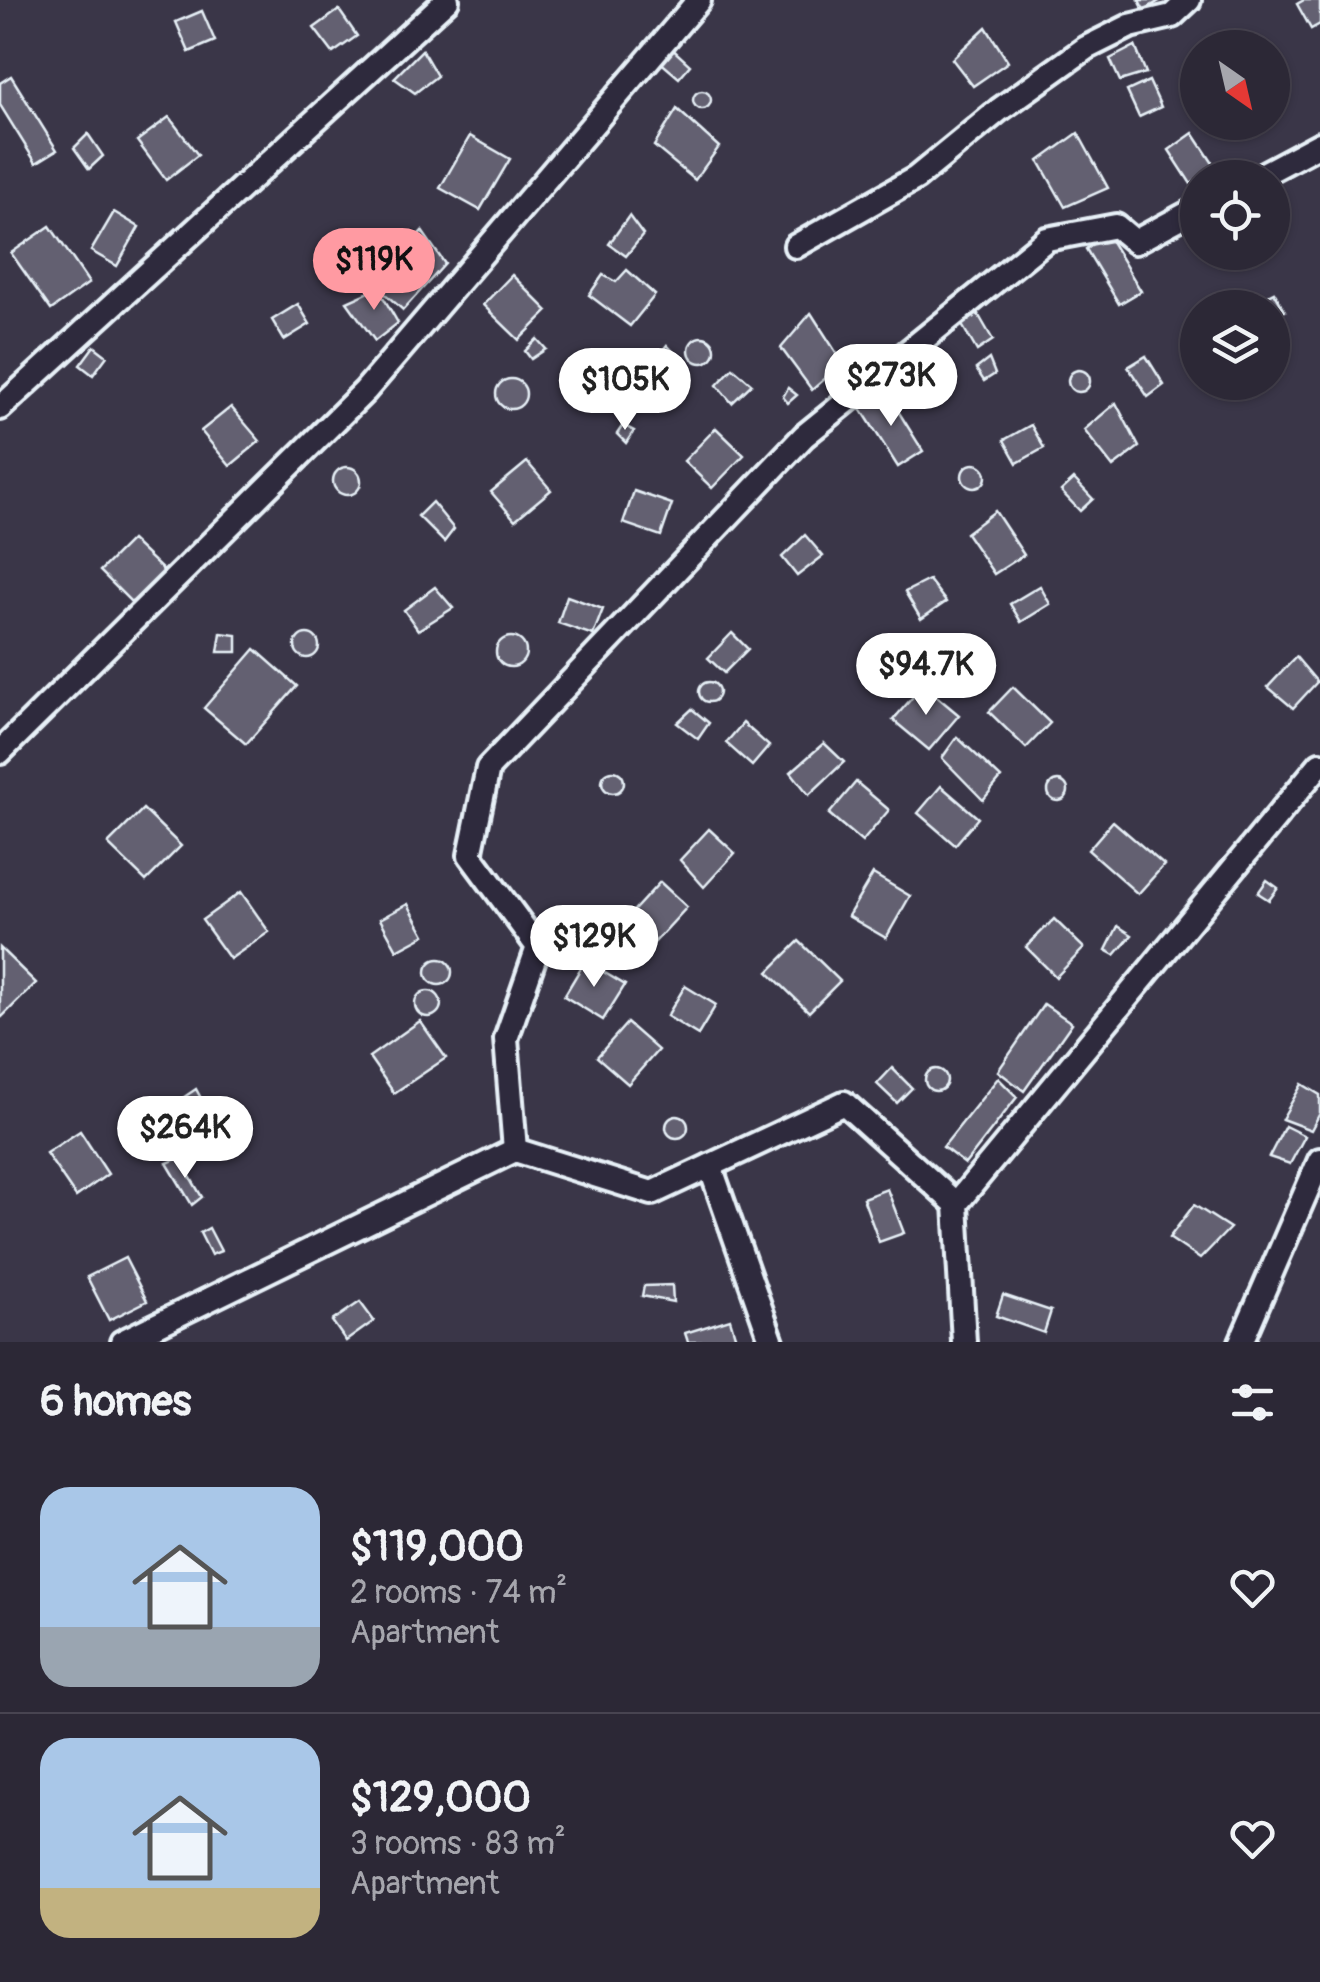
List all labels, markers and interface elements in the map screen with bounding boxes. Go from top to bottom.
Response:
north arrow [1180,30,1290,140]
map controls [1180,30,1290,400]
button: locate [1180,160,1290,270]
pin: $119K [304,228,444,313]
text: $119K [335,240,413,280]
button: layers [1180,290,1290,400]
pin: $273K [821,344,961,429]
pin: $105K [555,348,695,433]
text: $273K [846,356,936,396]
text: $105K [581,360,669,400]
pin: $94.7K [845,633,1007,718]
text: $94.7K [878,645,974,685]
pin: $129K [524,905,664,990]
text: $129K [552,917,636,957]
pin: $264K [115,1096,255,1181]
text: $264K [139,1108,231,1148]
icon: filters [1225,1375,1280,1430]
text: 6 homes [40,1376,191,1428]
text: $119,000 [350,1521,524,1573]
icon: home [120,1527,240,1647]
icon: heart [1225,1560,1280,1615]
text: 2 rooms · 74 m² [350,1573,567,1613]
text: Apartment [350,1613,499,1653]
text: $129,000 [350,1772,531,1824]
icon: home [120,1778,240,1898]
icon: heart [1225,1811,1280,1866]
text: 3 rooms · 83 m² [350,1824,566,1864]
text: Apartment [350,1864,499,1904]

